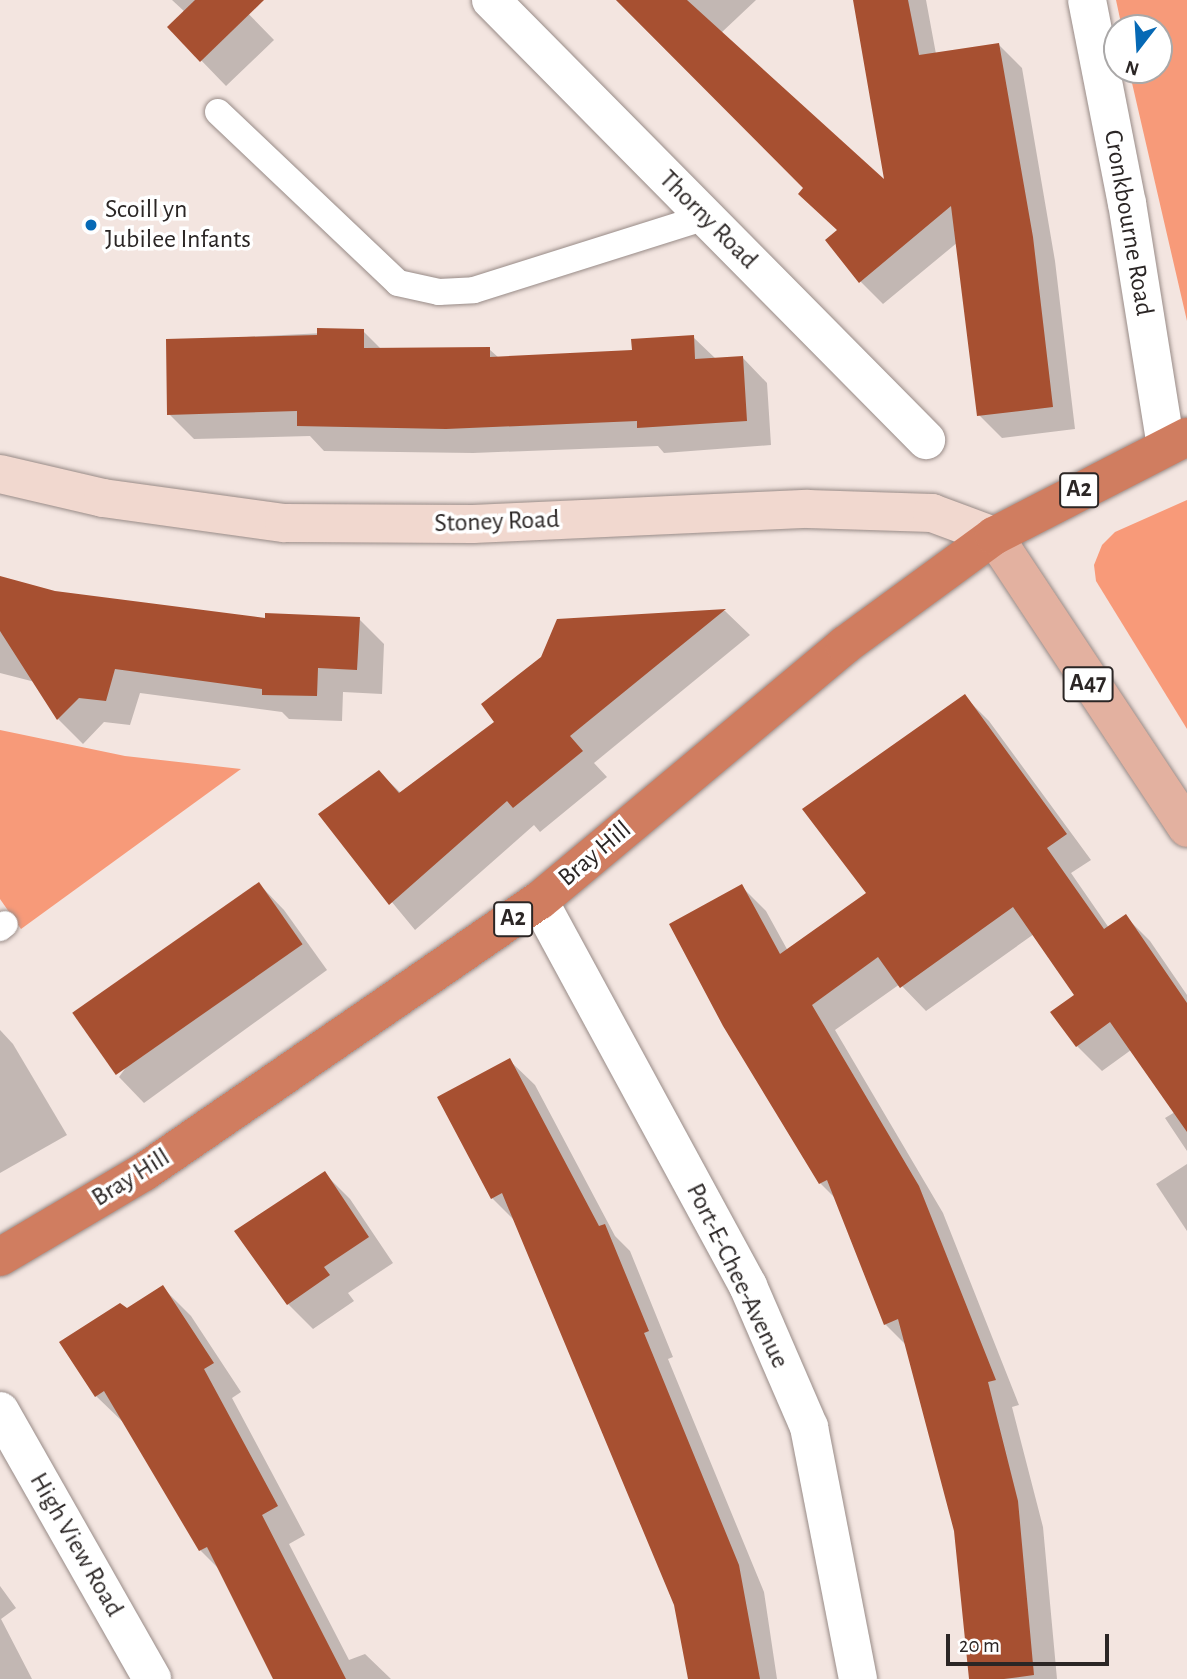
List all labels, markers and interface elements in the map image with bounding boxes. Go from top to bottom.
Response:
north arrow [1103,14,1173,84]
text: N [1123,57,1141,79]
street label: Cronkbourne Road [1096,128,1160,318]
street label: Thorny Road [652,164,764,276]
place label: Scoill yn Jubilee Infants [105,194,251,256]
marker: Scoill yn Jubilee Infants [83,217,99,233]
road number: A2 [1058,470,1100,510]
street label: Stoney Road [434,504,560,540]
road number: A47 [1062,664,1114,704]
street label: Bray Hill [552,814,638,894]
road number: A2 [492,898,534,939]
street label: Bray Hill [86,1142,176,1214]
street label: Port-E-Chee-Avenue [679,1179,795,1373]
street label: High View Road [22,1467,130,1623]
scale bar [949,1620,1112,1664]
text: 20 m [959,1635,1000,1656]

